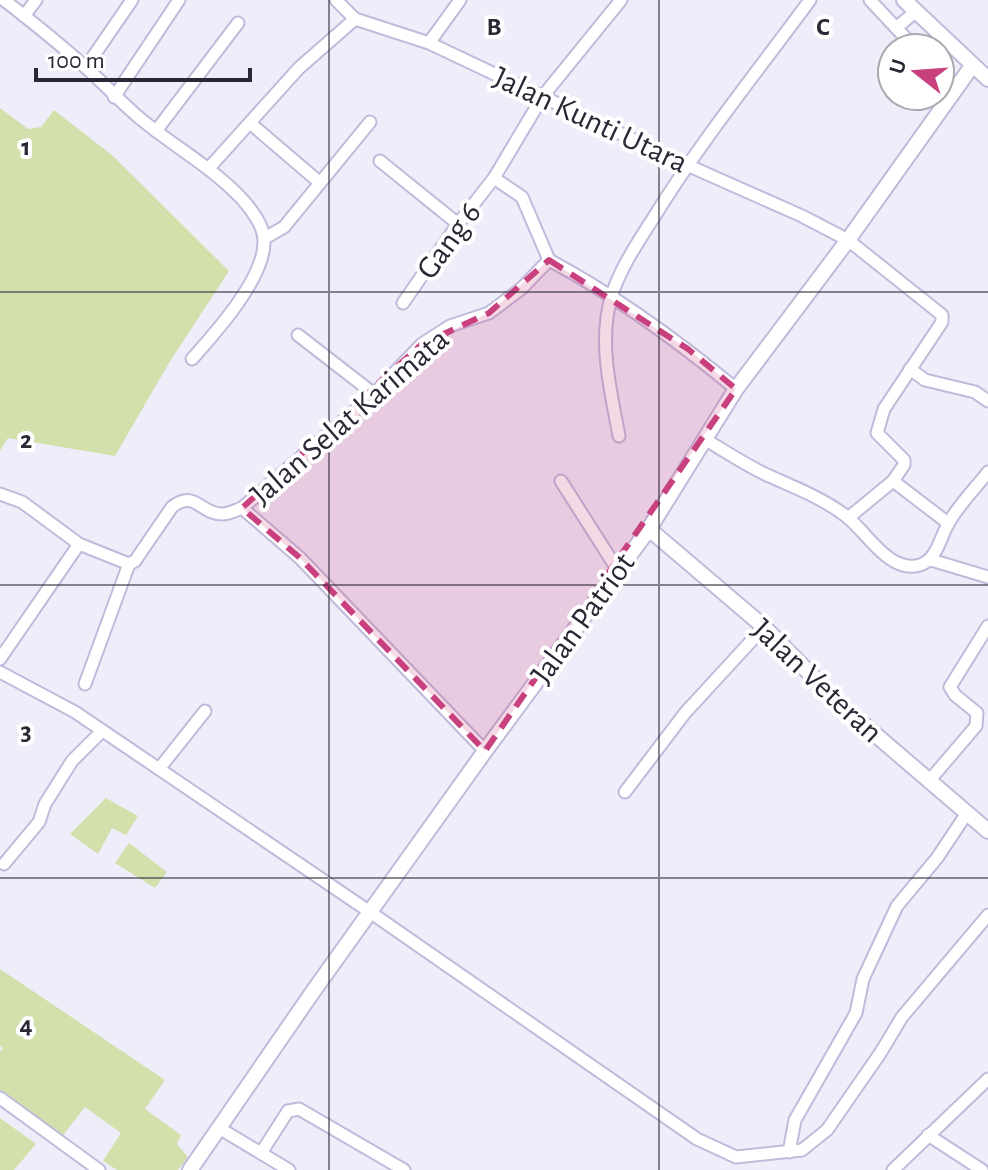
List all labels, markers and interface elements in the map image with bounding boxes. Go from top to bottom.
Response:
text: B [486,14,502,40]
text: C [816,14,830,40]
scale bar [36,32,250,82]
north arrow [876,32,956,112]
text: 100 m [48,49,105,73]
text: U [885,57,910,76]
street label: Jalan Kunti Utara [488,61,693,179]
text: 1 [21,134,31,160]
street label: Gang 6 [411,196,487,285]
street label: Jalan Selat Karimata [245,322,455,511]
text: 2 [20,427,32,453]
street label: Jalan Patriot [525,547,641,690]
street label: Jalan Veteran [746,613,889,749]
text: 3 [20,719,32,745]
text: 4 [19,1012,33,1038]

